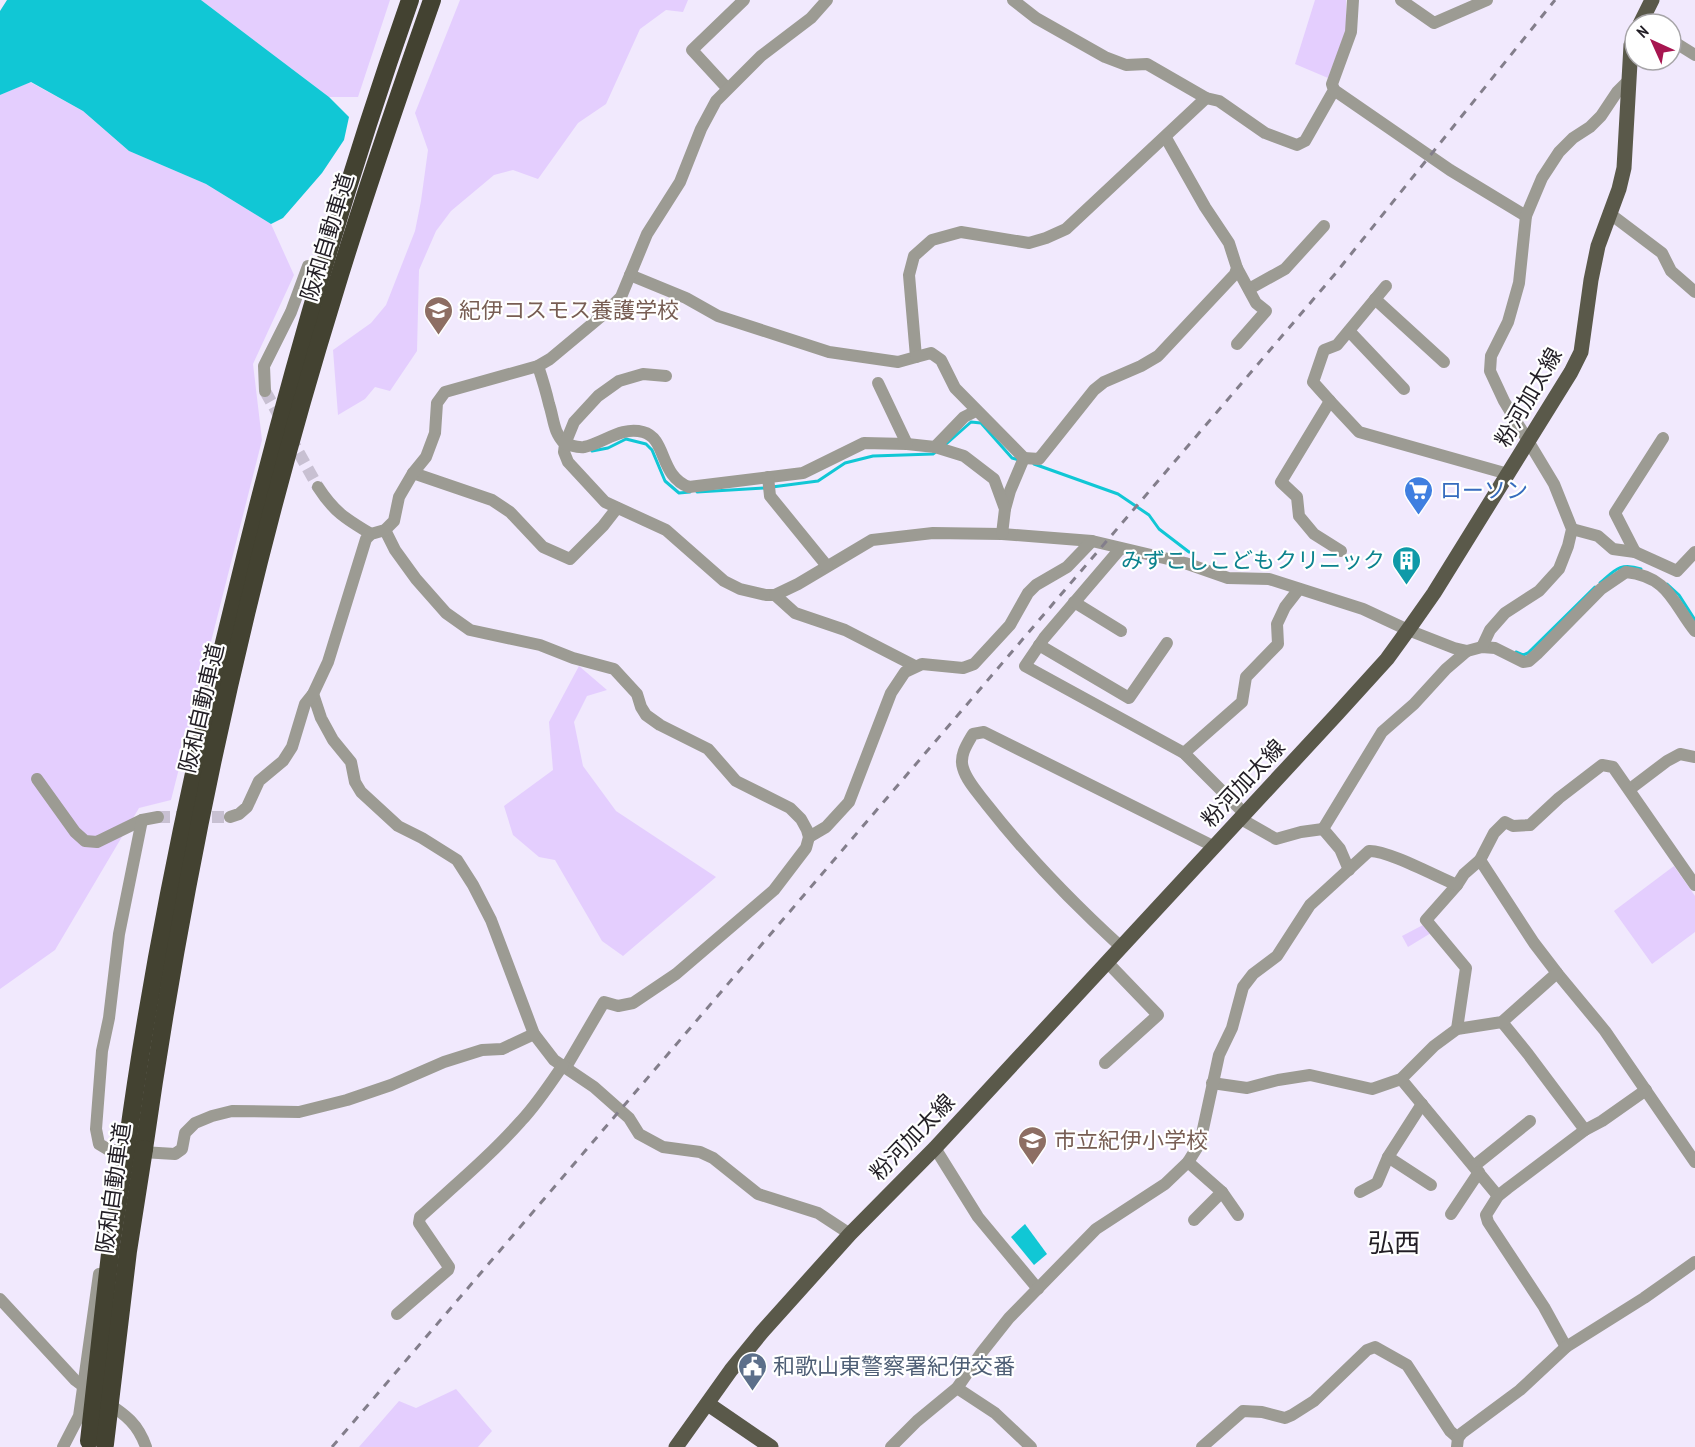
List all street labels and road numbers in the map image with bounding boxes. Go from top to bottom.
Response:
street label: 阪和自動車道 [294,170,360,304]
street label: 粉河加太線 [1488,342,1568,452]
street label: 阪和自動車道 [173,641,229,775]
street label: 粉河加太線 [1195,733,1291,833]
street label: 粉河加太線 [864,1088,960,1186]
street label: 阪和自動車道 [90,1121,136,1255]

